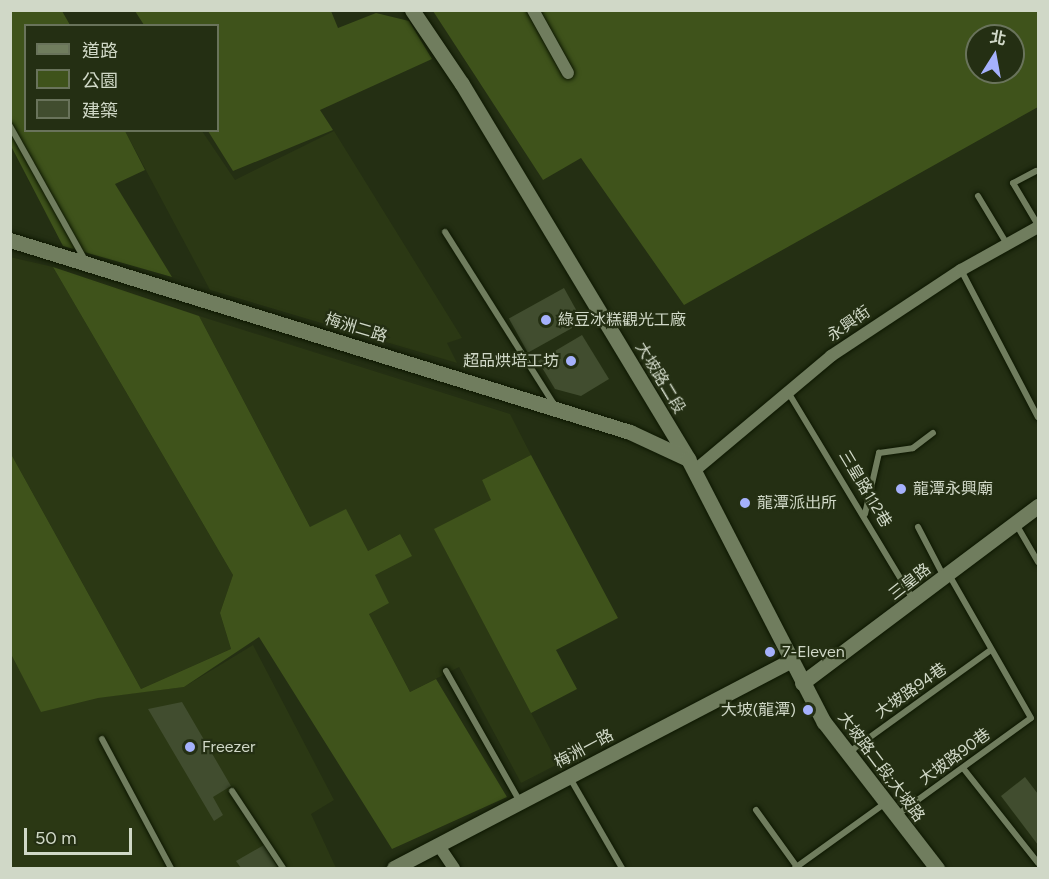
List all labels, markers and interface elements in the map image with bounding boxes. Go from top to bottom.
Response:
legend [24,24,219,132]
north arrow [965,24,1025,84]
text: 北 [988,27,1008,49]
text: 道路 [82,40,118,62]
text: 公園 [82,70,118,92]
text: 建築 [82,100,118,122]
street label: 永興街 [824,302,874,346]
street label: 梅洲二路 [323,309,389,347]
place label: 綠豆冰糕觀光工廠 [558,310,686,330]
marker: 綠豆冰糕觀光工廠 [539,313,553,327]
street label: 大坡路二段 [631,339,689,417]
place label: 超品烘培工坊 [463,351,559,371]
marker: 超品烘培工坊 [564,354,578,368]
street label: 三皇路112巷 [835,447,895,531]
place label: 龍潭永興廟 [913,479,993,499]
marker: 龍潭永興廟 [894,482,908,496]
place label: 龍潭派出所 [757,493,837,513]
marker: 龍潭派出所 [738,496,752,510]
street label: 三皇路 [885,560,935,604]
place label: 7-Eleven [782,642,845,662]
marker: 7-Eleven [763,645,777,659]
street label: 大坡路94巷 [872,659,950,723]
place label: 大坡(龍潭) [721,700,796,720]
marker: 大坡(龍潭) [801,703,815,717]
street label: 大坡路二段;大坡路 [834,708,928,826]
street label: 大坡路90巷 [916,725,994,789]
street label: 梅洲一路 [551,726,617,772]
place label: Freezer [202,737,255,757]
marker: Freezer [183,740,197,754]
scale bar [27,816,135,854]
text: 50 m [35,827,77,849]

